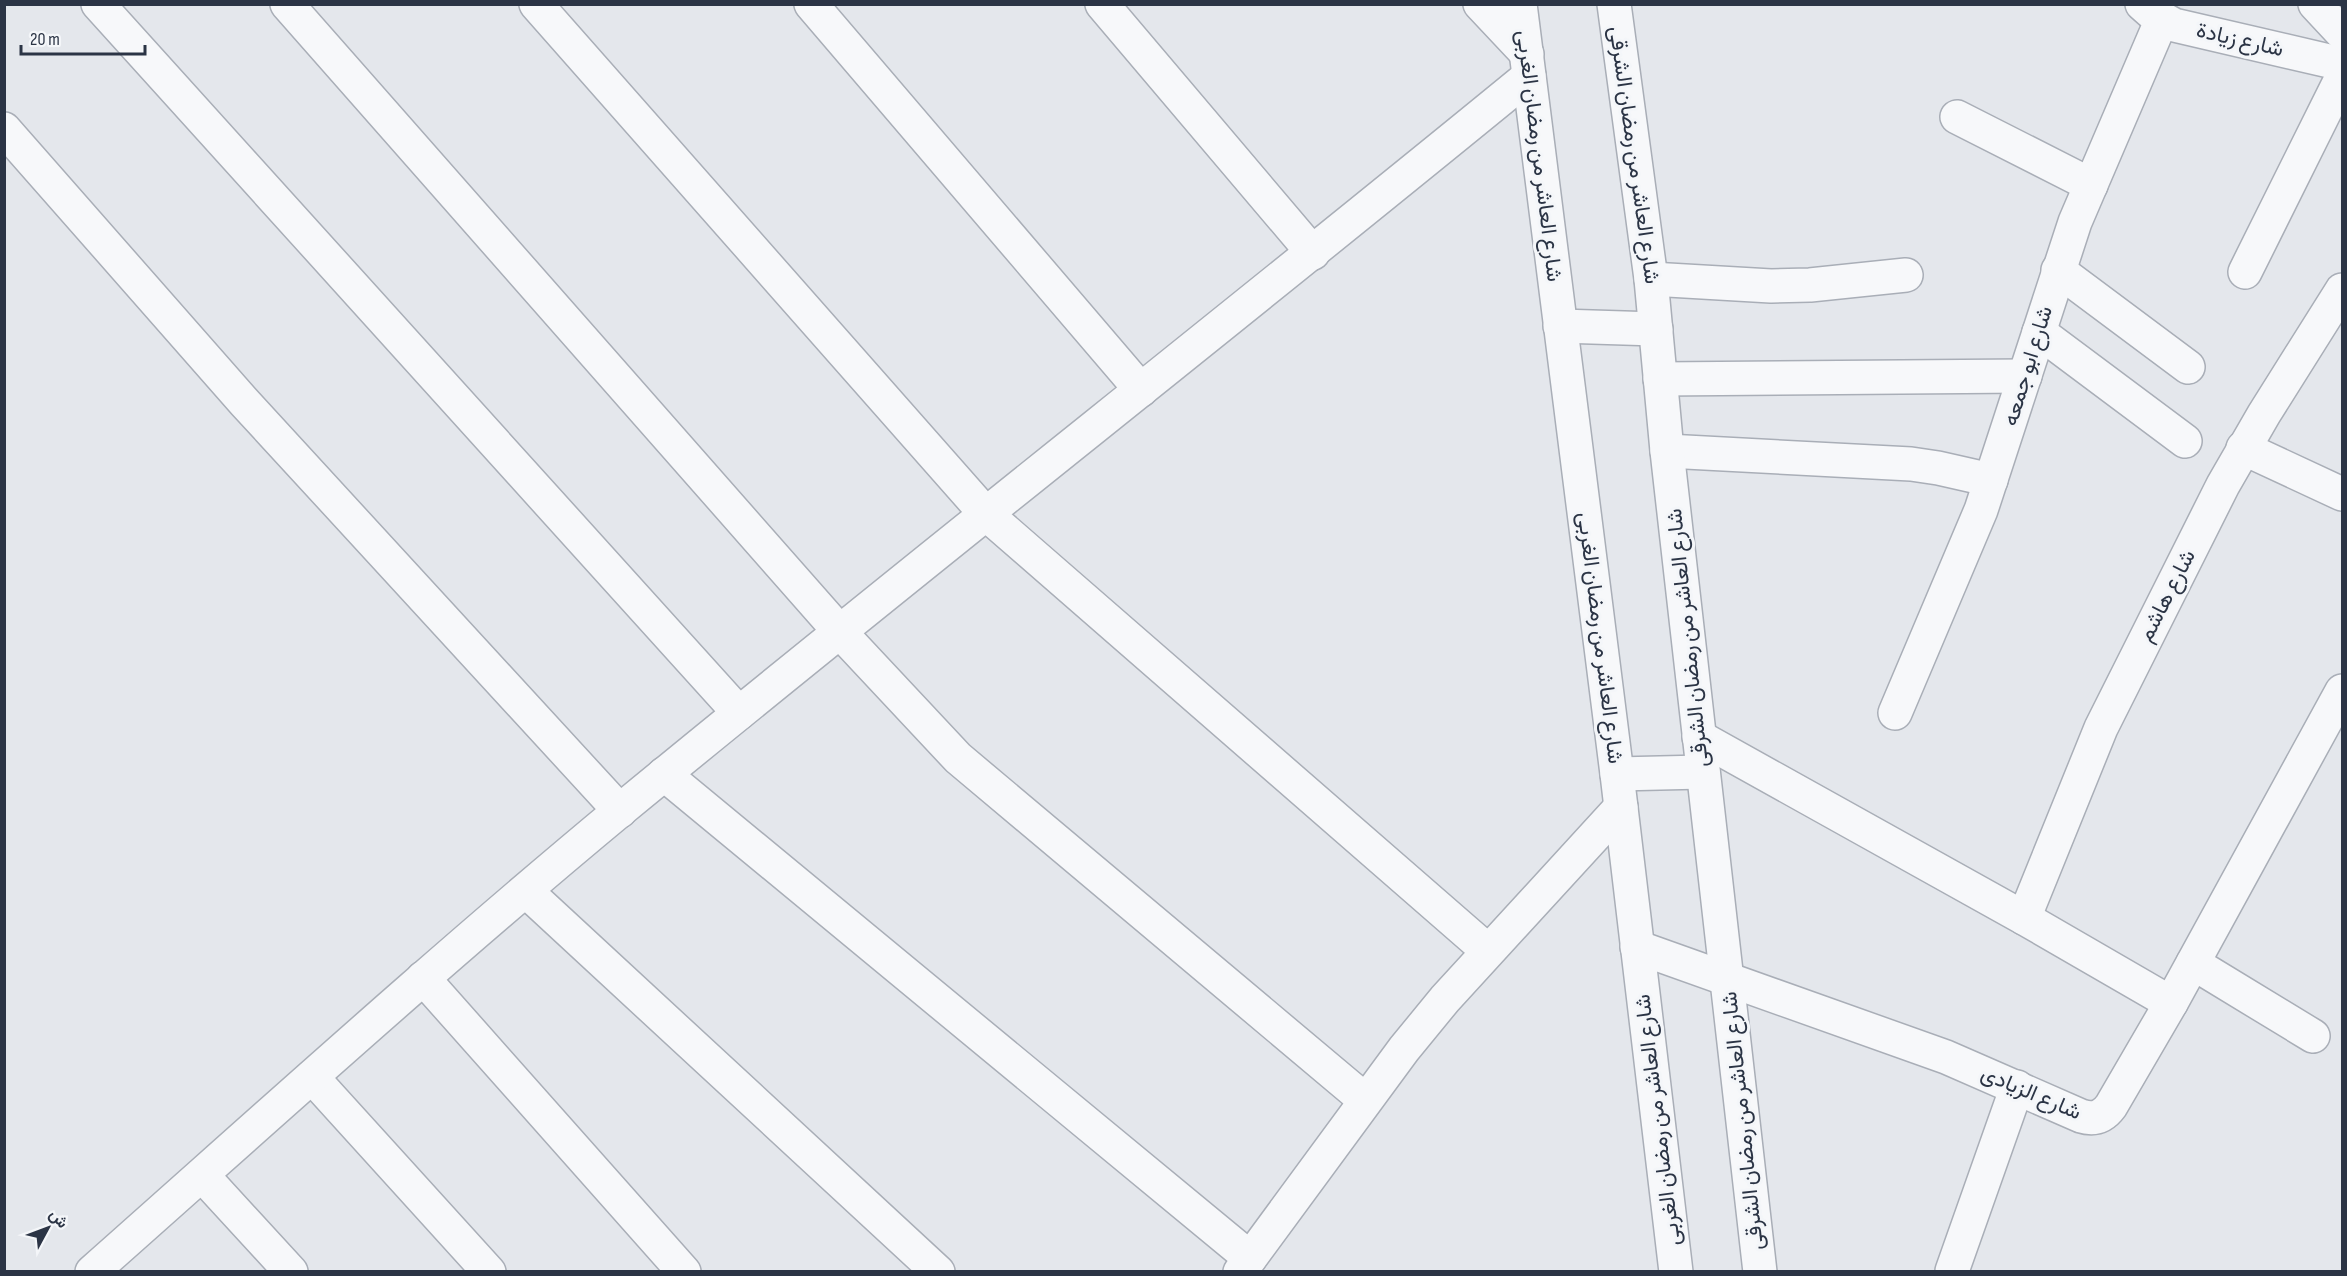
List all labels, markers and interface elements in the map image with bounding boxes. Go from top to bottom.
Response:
street label: شارع زيادة [2194,17,2286,63]
scale bar [21,18,146,56]
street label: شارع العاشر من رمضان الشرقى [1603,24,1665,286]
text: 20 m [30,29,60,50]
street label: شارع العاشر من رمضان الغربى [1510,29,1568,283]
street label: شارع ابو جمعه [1997,303,2059,429]
street label: شارع العاشر من رمضان الشرقى [1661,507,1715,769]
street label: شارع العاشر من رمضان الغربى [1571,511,1629,765]
street label: شارع هاشم [2132,545,2202,647]
street label: شارع العاشر من رمضان الشرقى [1716,990,1770,1252]
street label: شارع العاشر من رمضان الغربى [1629,993,1687,1247]
street label: شارع الزيادى [1977,1060,2085,1126]
north arrow [18,1198,78,1258]
text: ش [45,1206,72,1233]

